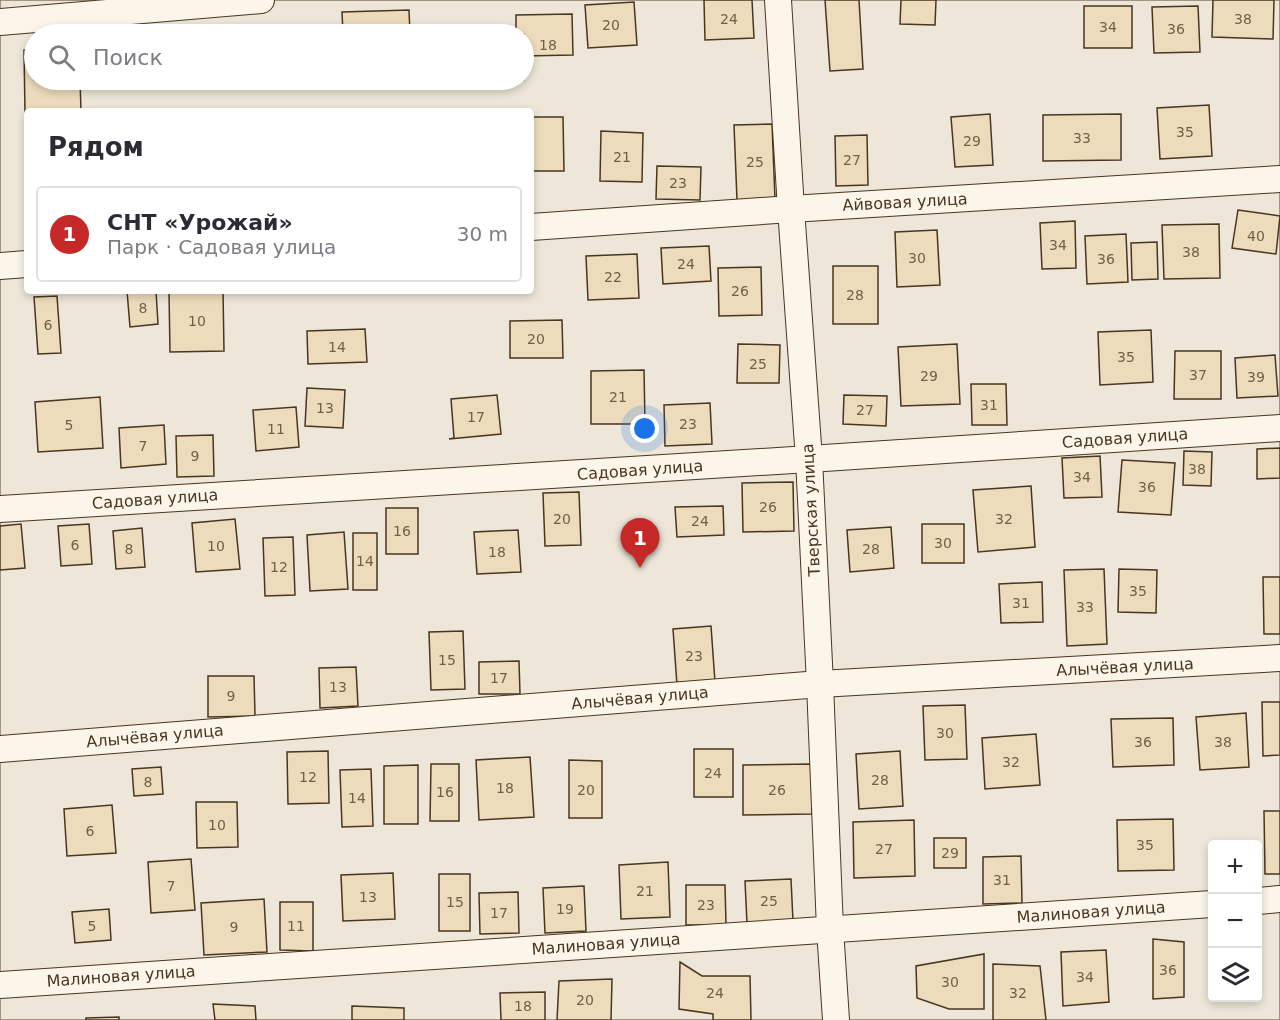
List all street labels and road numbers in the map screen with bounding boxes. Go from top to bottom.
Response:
street label: Айвовая улица [842,189,968,215]
street label: Садовая улица [1061,424,1189,452]
street label: Тверская улица [798,443,824,578]
street label: Садовая улица [576,456,704,484]
street label: Садовая улица [91,485,219,513]
street label: Алычёвая улица [1056,654,1194,680]
street label: Алычёвая улица [571,683,709,713]
street label: Алычёвая улица [86,721,224,751]
street label: Малиновая улица [1016,897,1166,927]
street label: Малиновая улица [531,929,681,959]
street label: Малиновая улица [46,961,196,991]

